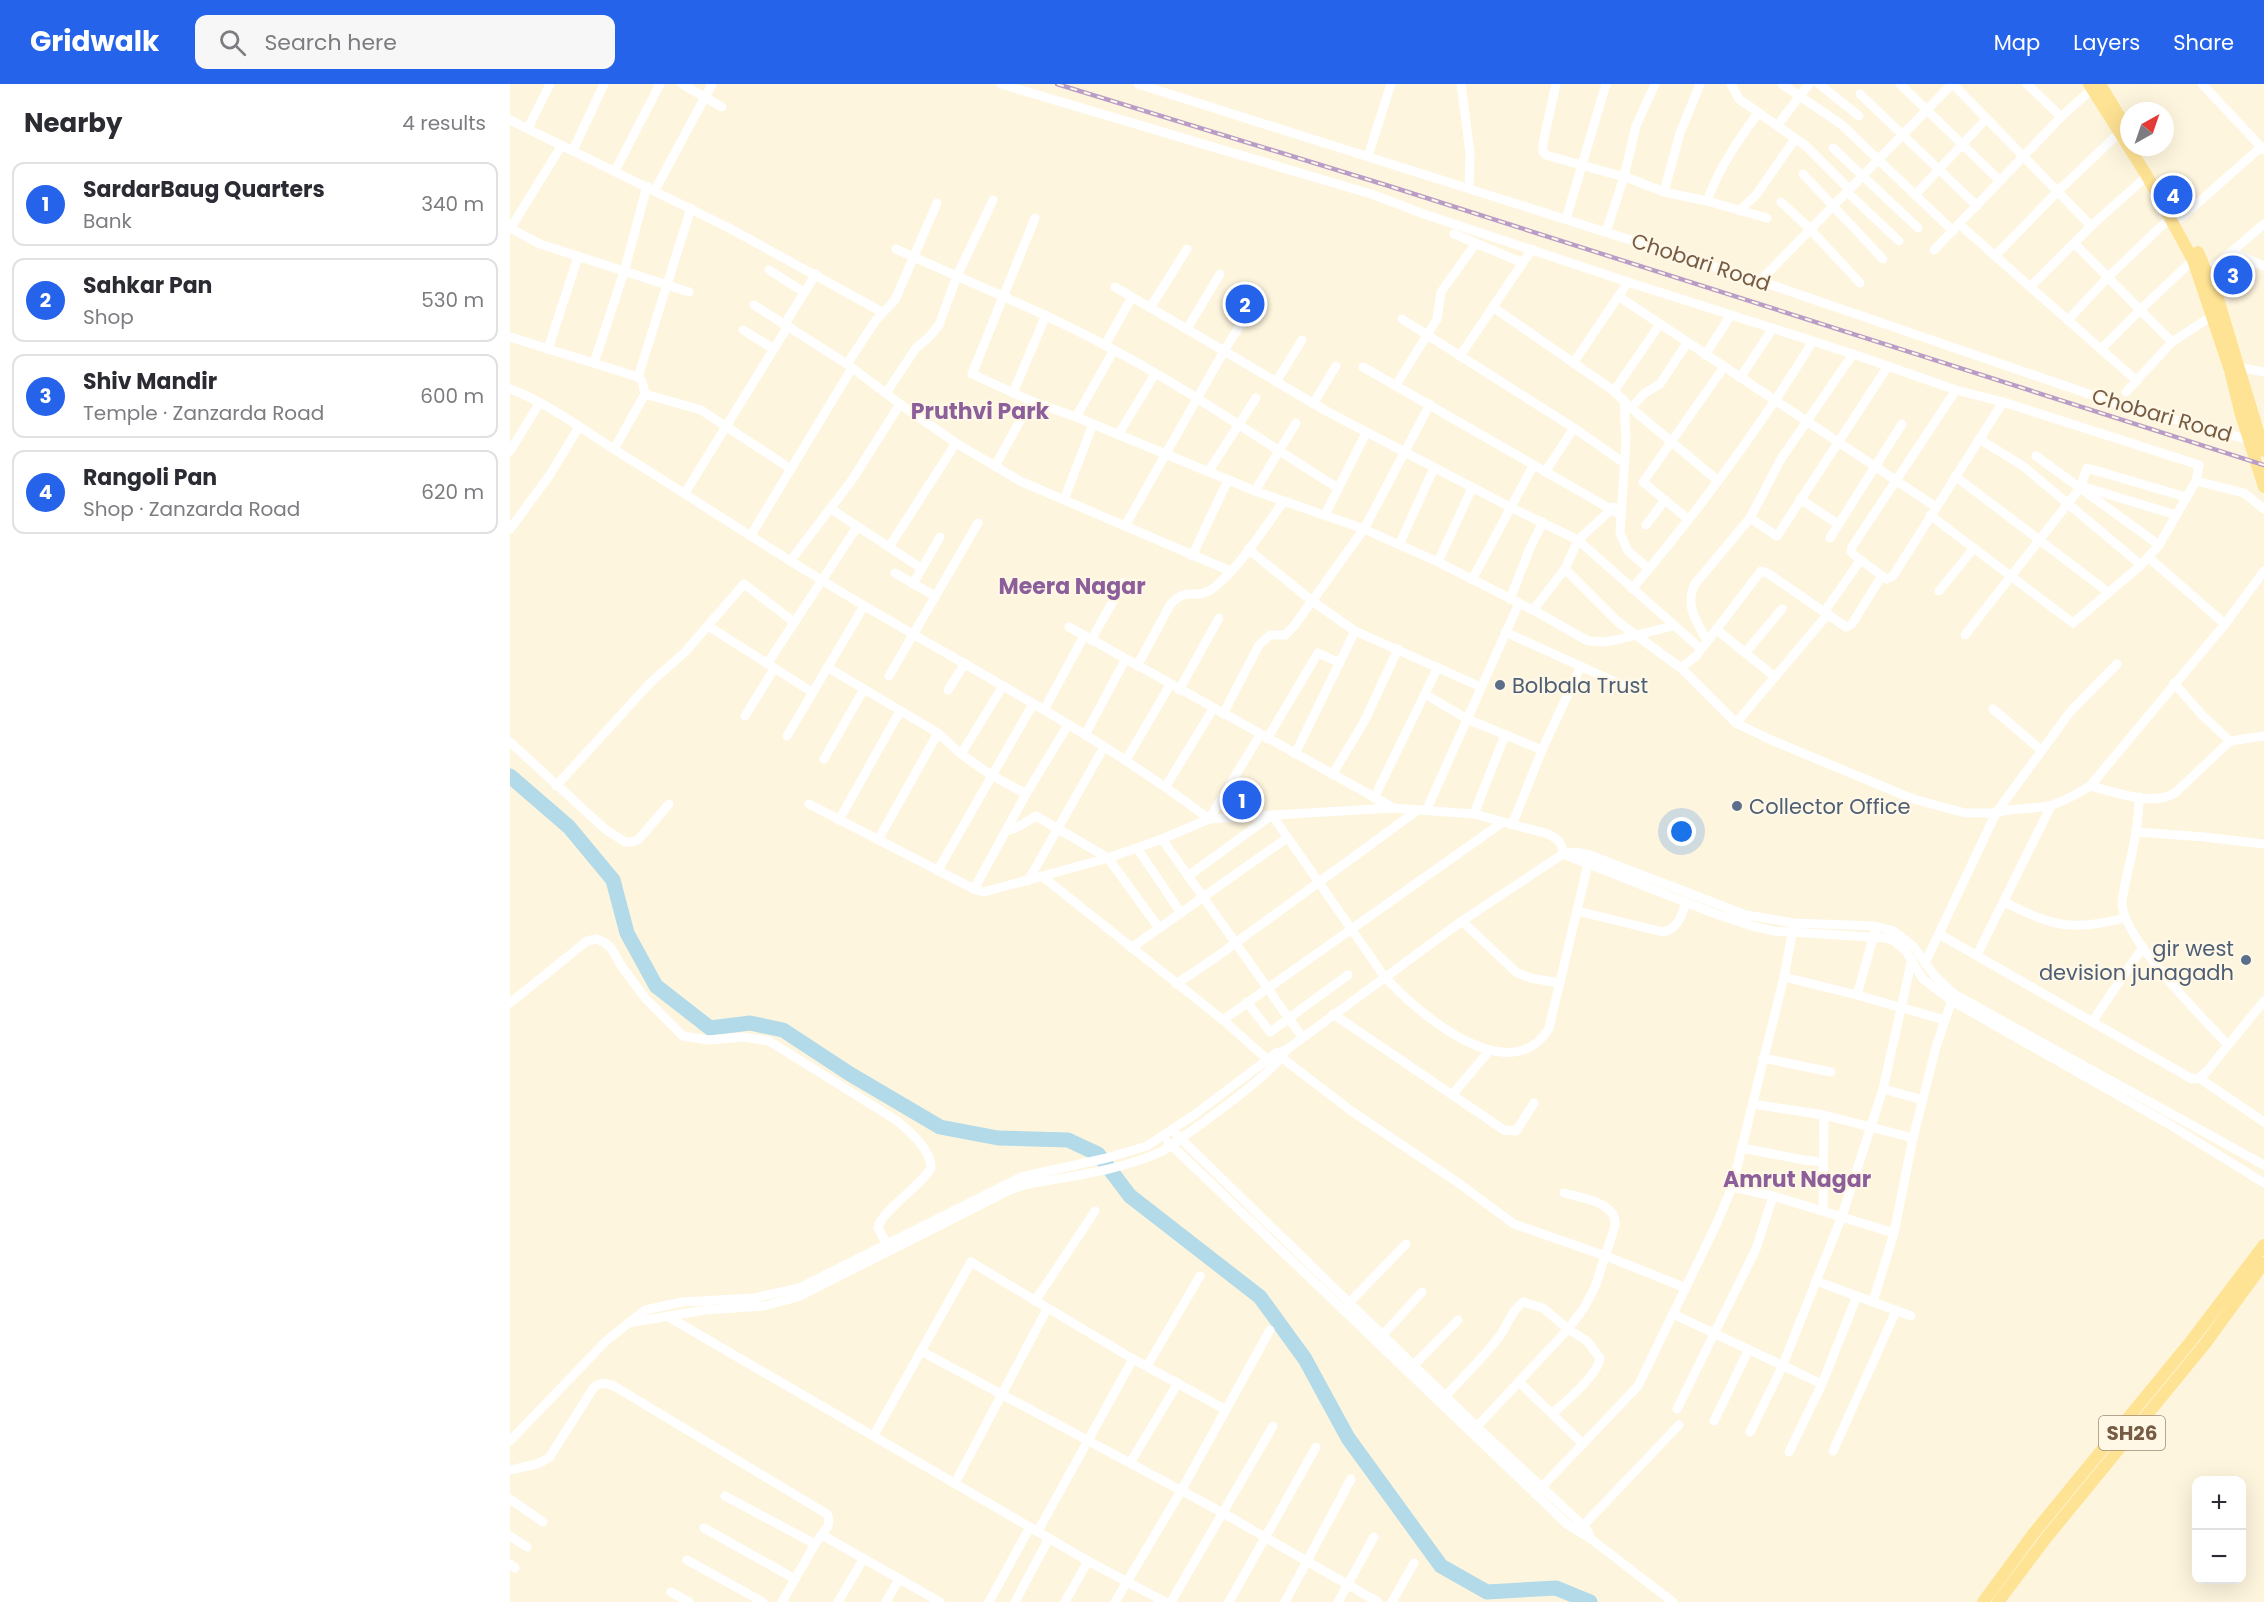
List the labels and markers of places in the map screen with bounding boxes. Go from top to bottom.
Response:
pin: 4 [2154,172,2192,218]
pin: 3 [2214,252,2252,297]
pin: 2 [1226,282,1264,326]
place label: Bolbala Trust [1512,671,1648,700]
marker: Bolbala Trust [1493,678,1507,692]
pin: 1 [1222,778,1262,822]
place label: Collector Office [1749,792,1911,821]
marker: Collector Office [1730,799,1744,813]
place label: gir west devision junagadh [2039,934,2234,987]
marker: gir west devision junagadh [2239,953,2253,967]

